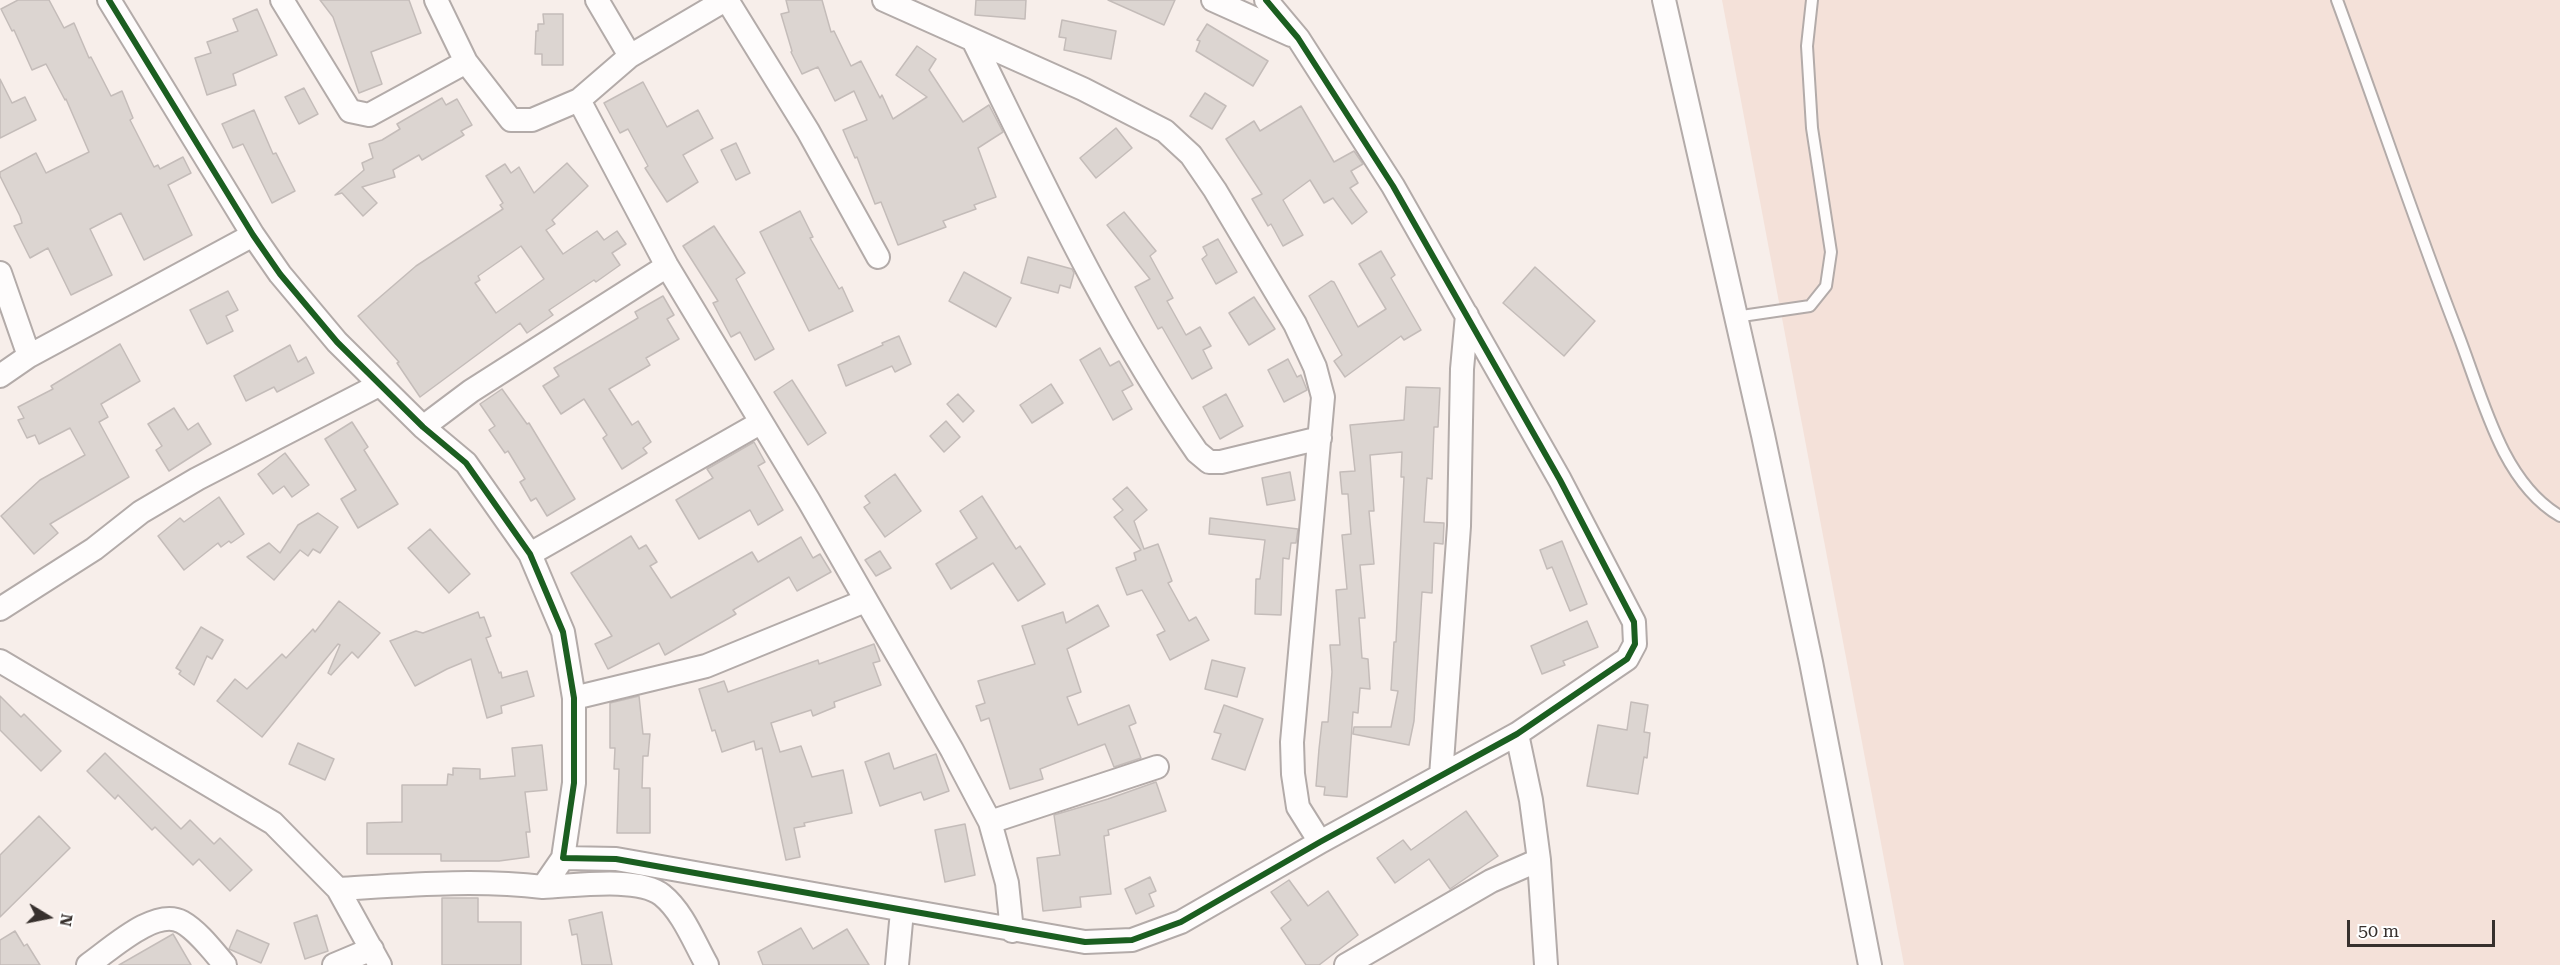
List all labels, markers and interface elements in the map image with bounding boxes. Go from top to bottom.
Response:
north arrow [18,887,78,947]
scale bar [2350,908,2498,946]
text: N [56,912,77,928]
text: 50 m [2358,920,2399,941]

